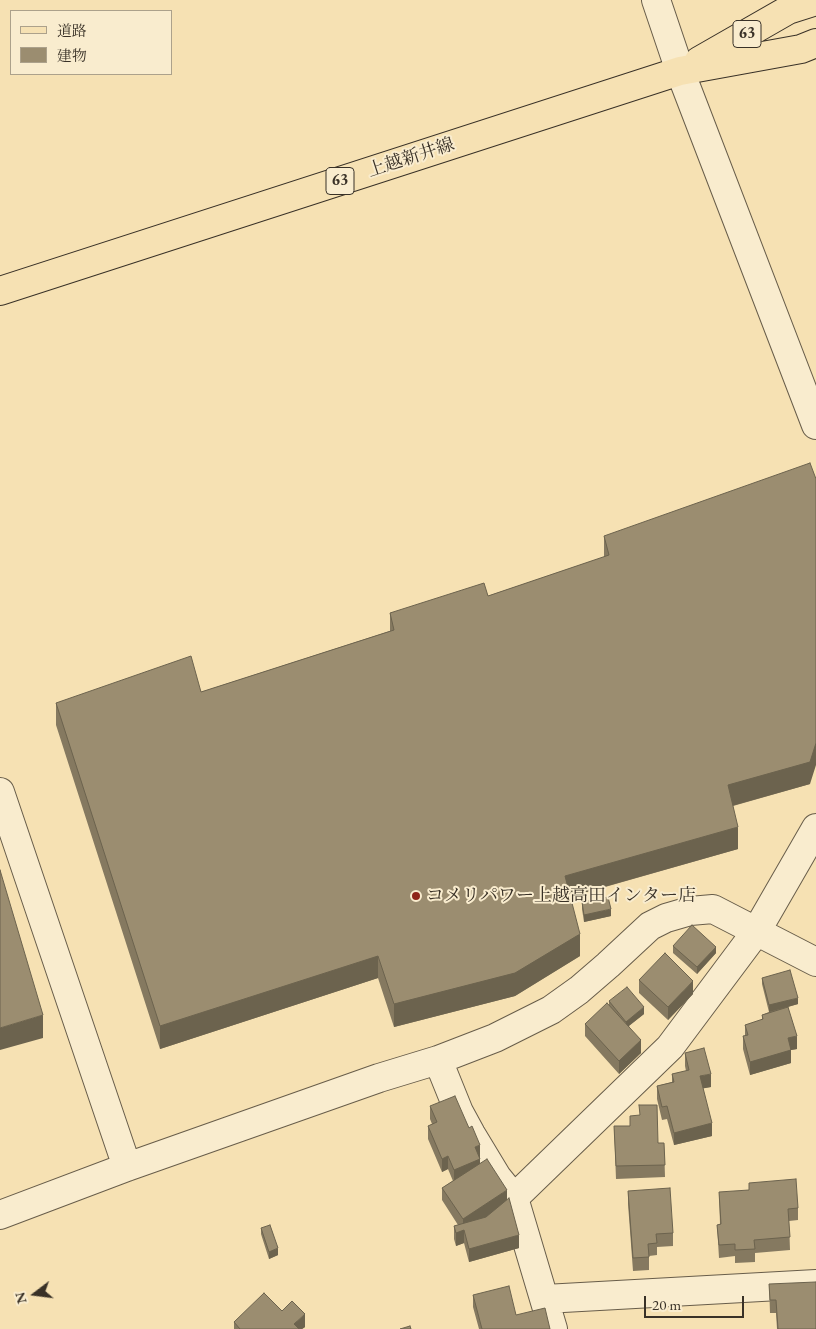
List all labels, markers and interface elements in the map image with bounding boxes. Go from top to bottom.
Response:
legend [10,10,172,75]
road number: 63 [733,20,761,48]
text: 道路 [57,21,87,40]
text: 建物 [57,46,87,65]
street label: 上越新井線 [365,134,457,182]
road number: 63 [326,168,354,195]
place label: コメリパワー上越高田インター店 [426,885,696,907]
marker: コメリパワー上越高田インター店 [410,890,422,902]
north arrow [10,1269,60,1319]
scale bar [646,1286,746,1318]
text: N [10,1290,31,1306]
text: 20 m [652,1295,681,1314]

